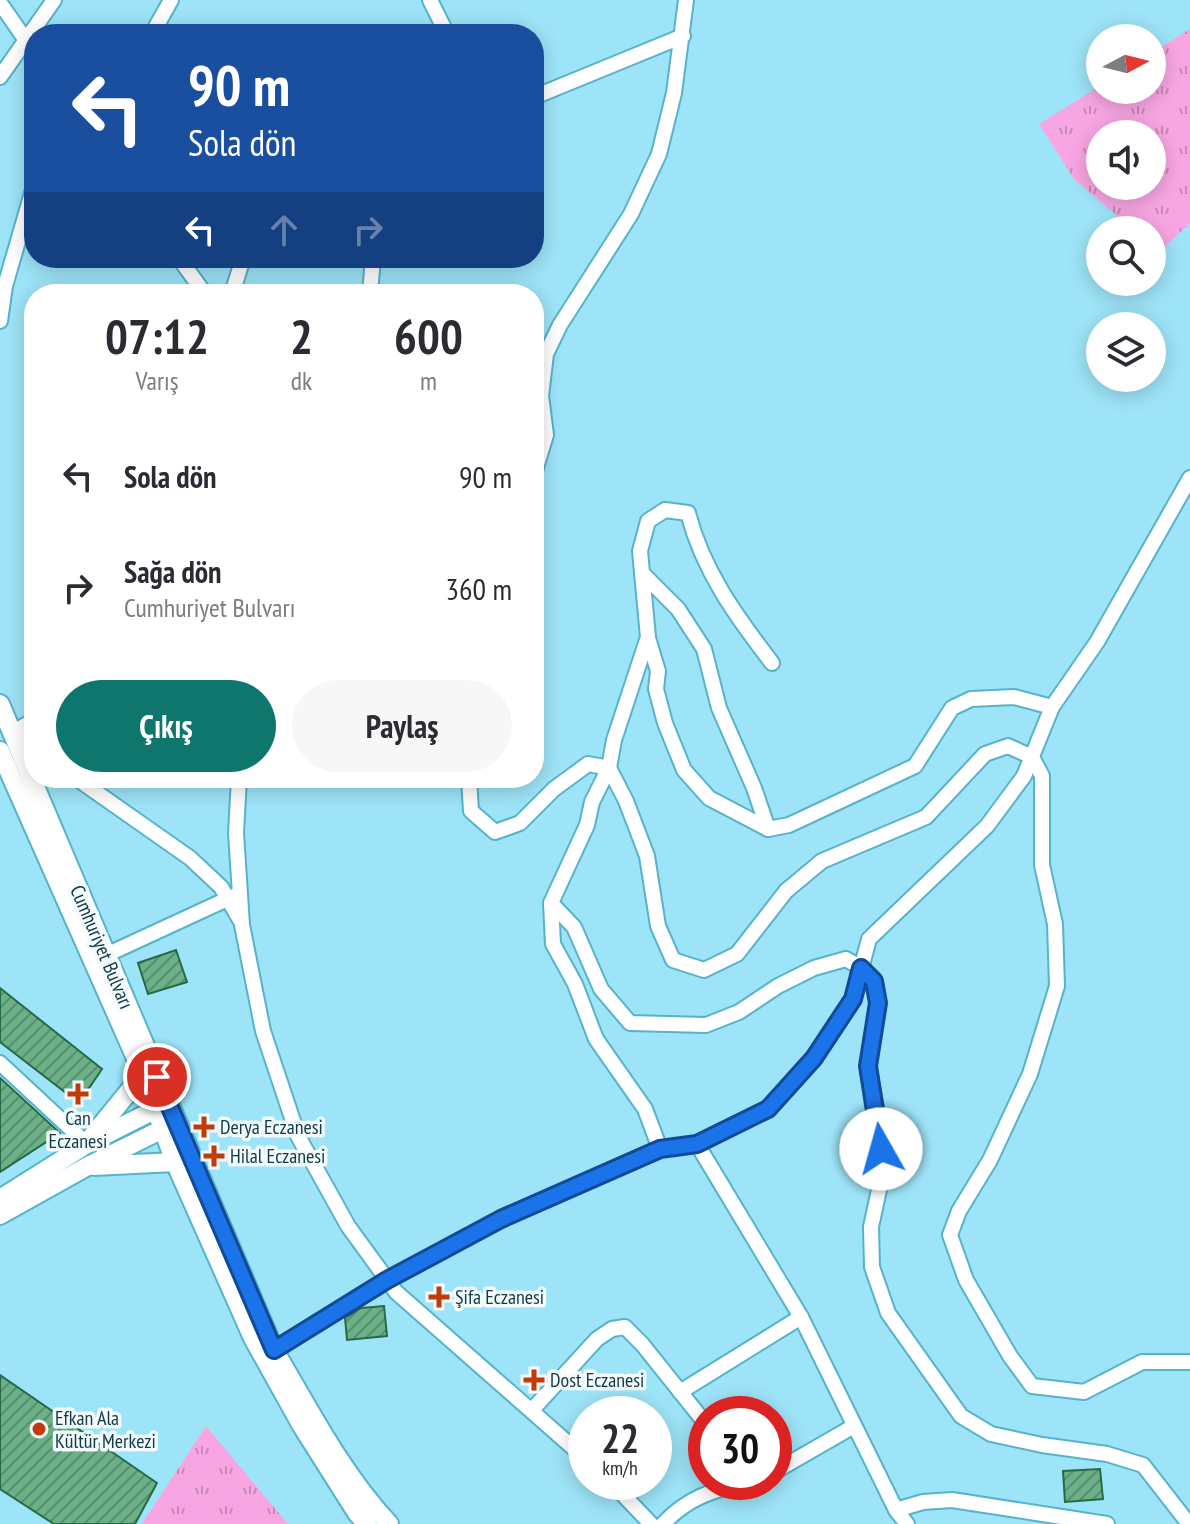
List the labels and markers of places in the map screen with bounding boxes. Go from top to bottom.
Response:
pin [123,1043,191,1111]
marker: Can Eczanesi [69,1085,87,1103]
place label: Can Eczanesi [49,1105,107,1154]
place label: Derya Eczanesi [220,1114,323,1140]
marker: Derya Eczanesi [195,1118,213,1136]
place label: Hilal Eczanesi [230,1143,325,1169]
marker: Hilal Eczanesi [205,1147,223,1165]
place label: Şifa Eczanesi [455,1284,544,1310]
marker: Şifa Eczanesi [430,1288,448,1306]
place label: Dost Eczanesi [550,1367,644,1393]
marker: Dost Eczanesi [525,1371,543,1389]
place label: Efkan Ala Kültür Merkezi [55,1405,156,1454]
marker: Efkan Ala Kültür Merkezi [30,1420,48,1438]

